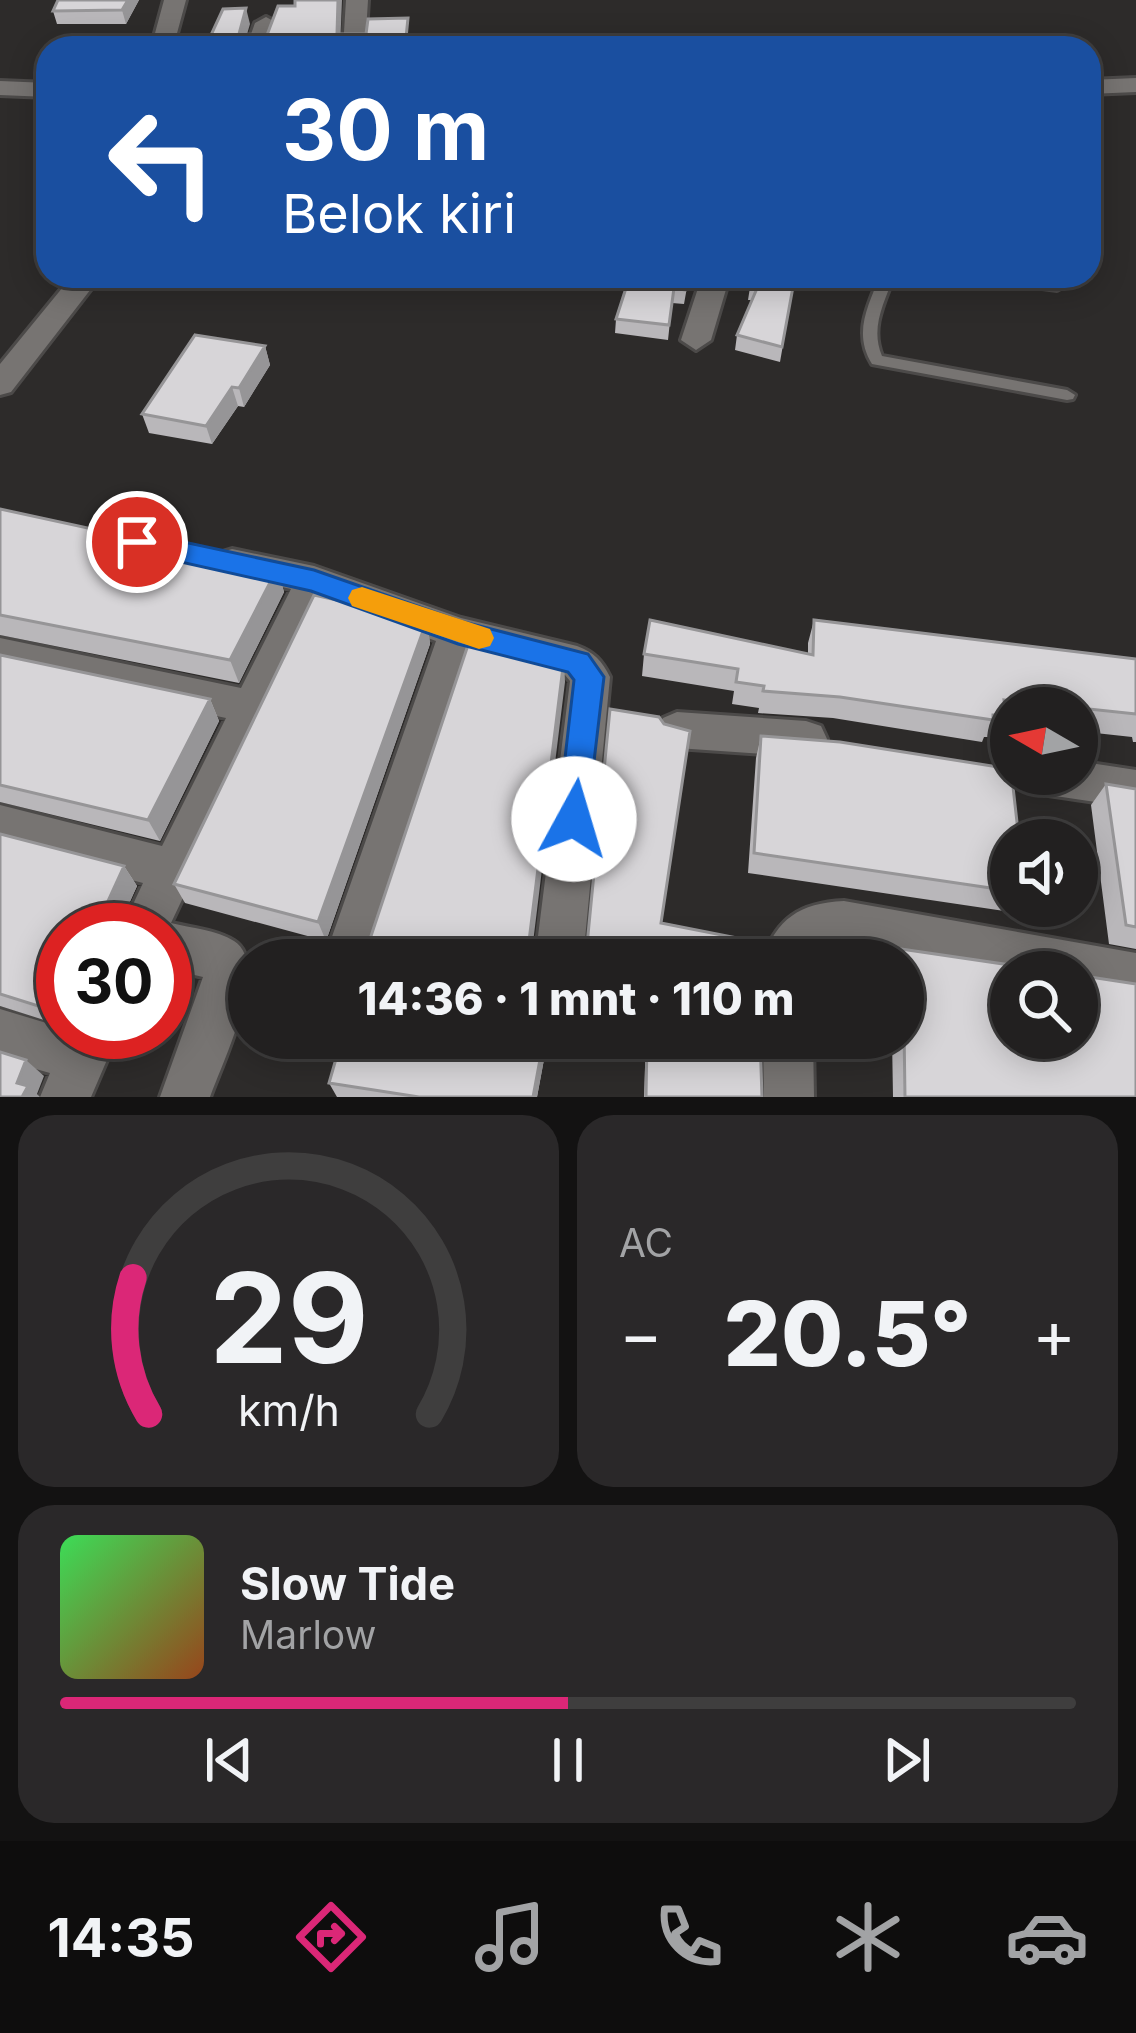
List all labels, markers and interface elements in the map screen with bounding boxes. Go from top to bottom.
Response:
text: 30 m [282,79,489,180]
icon: left [84,84,240,240]
text: Belok kiri [282,181,516,246]
pin [86,491,188,593]
icon: arrive [104,509,170,575]
north arrow [990,687,1098,795]
map controls [990,687,1098,1059]
position arrow [511,756,637,882]
button: sound [990,819,1098,927]
speed limit sign: 30 [36,903,192,1059]
button: search [990,951,1098,1059]
text: 14:36 · 1 mnt · 110 m [358,971,794,1026]
text: AC [619,1219,673,1266]
text: 29 [209,1242,368,1393]
text: 20.5° [724,1279,971,1388]
text: − [619,1294,663,1374]
text: + [1032,1294,1076,1374]
text: km/h [238,1384,339,1436]
text: Slow Tide [240,1556,455,1611]
text: Marlow [240,1611,376,1658]
icon: previous [196,1727,262,1793]
icon: pause [535,1727,601,1793]
icon: next [874,1727,940,1793]
icon: directions [289,1895,373,1979]
icon: music [468,1895,552,1979]
icon: phone [647,1895,731,1979]
icon: climate [826,1895,910,1979]
icon: car [1005,1895,1089,1979]
text: 14:35 [47,1905,195,1970]

